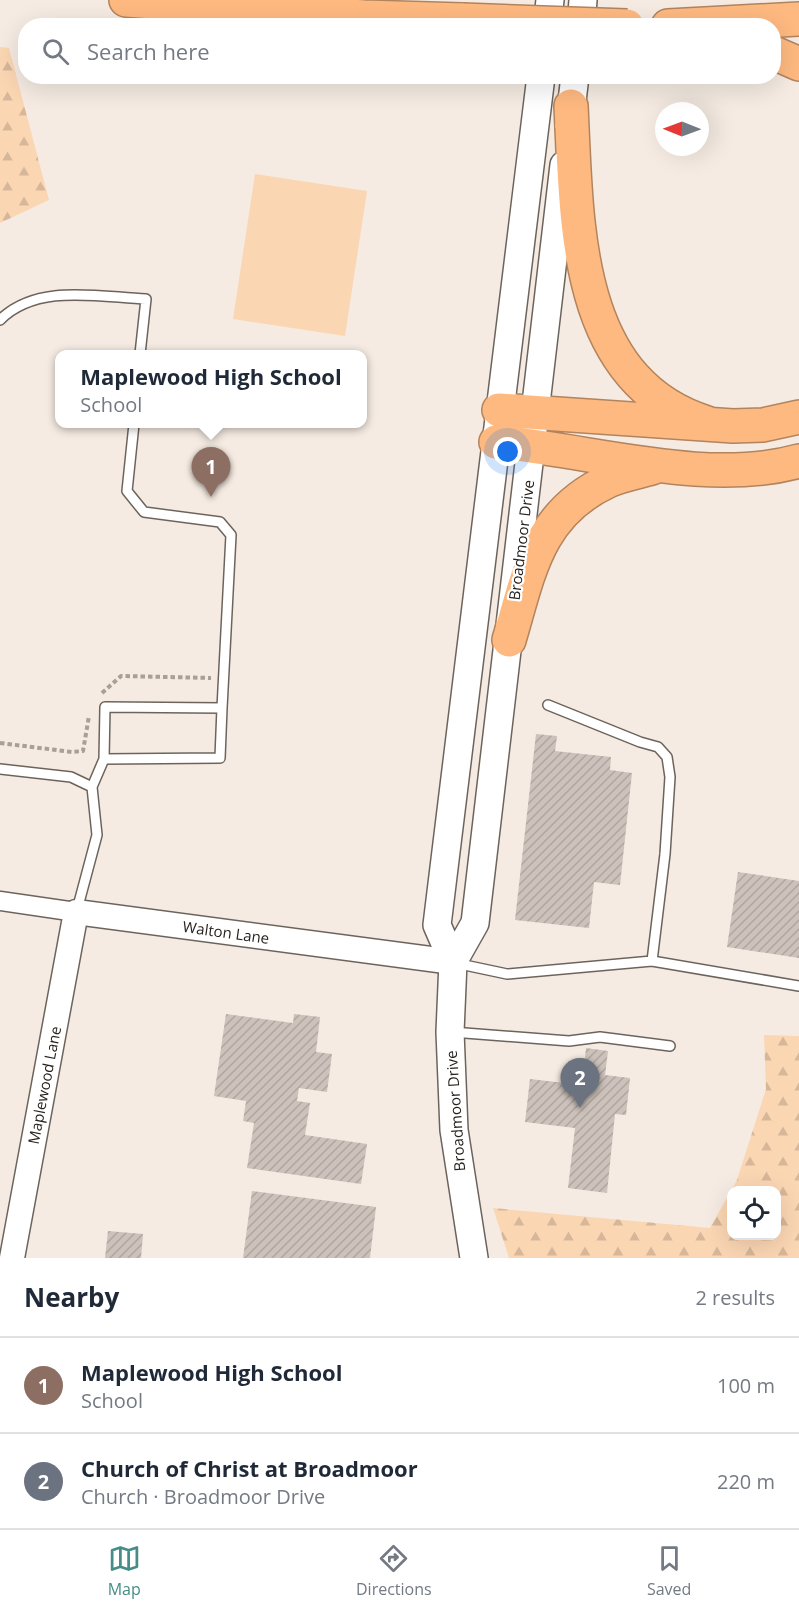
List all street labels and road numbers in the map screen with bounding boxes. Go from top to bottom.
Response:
street label: Broadmoor Drive [504,479,538,601]
street label: Walton Lane [181,916,271,948]
street label: Maplewood Lane [23,1024,65,1146]
street label: Broadmoor Drive [441,1050,469,1172]

